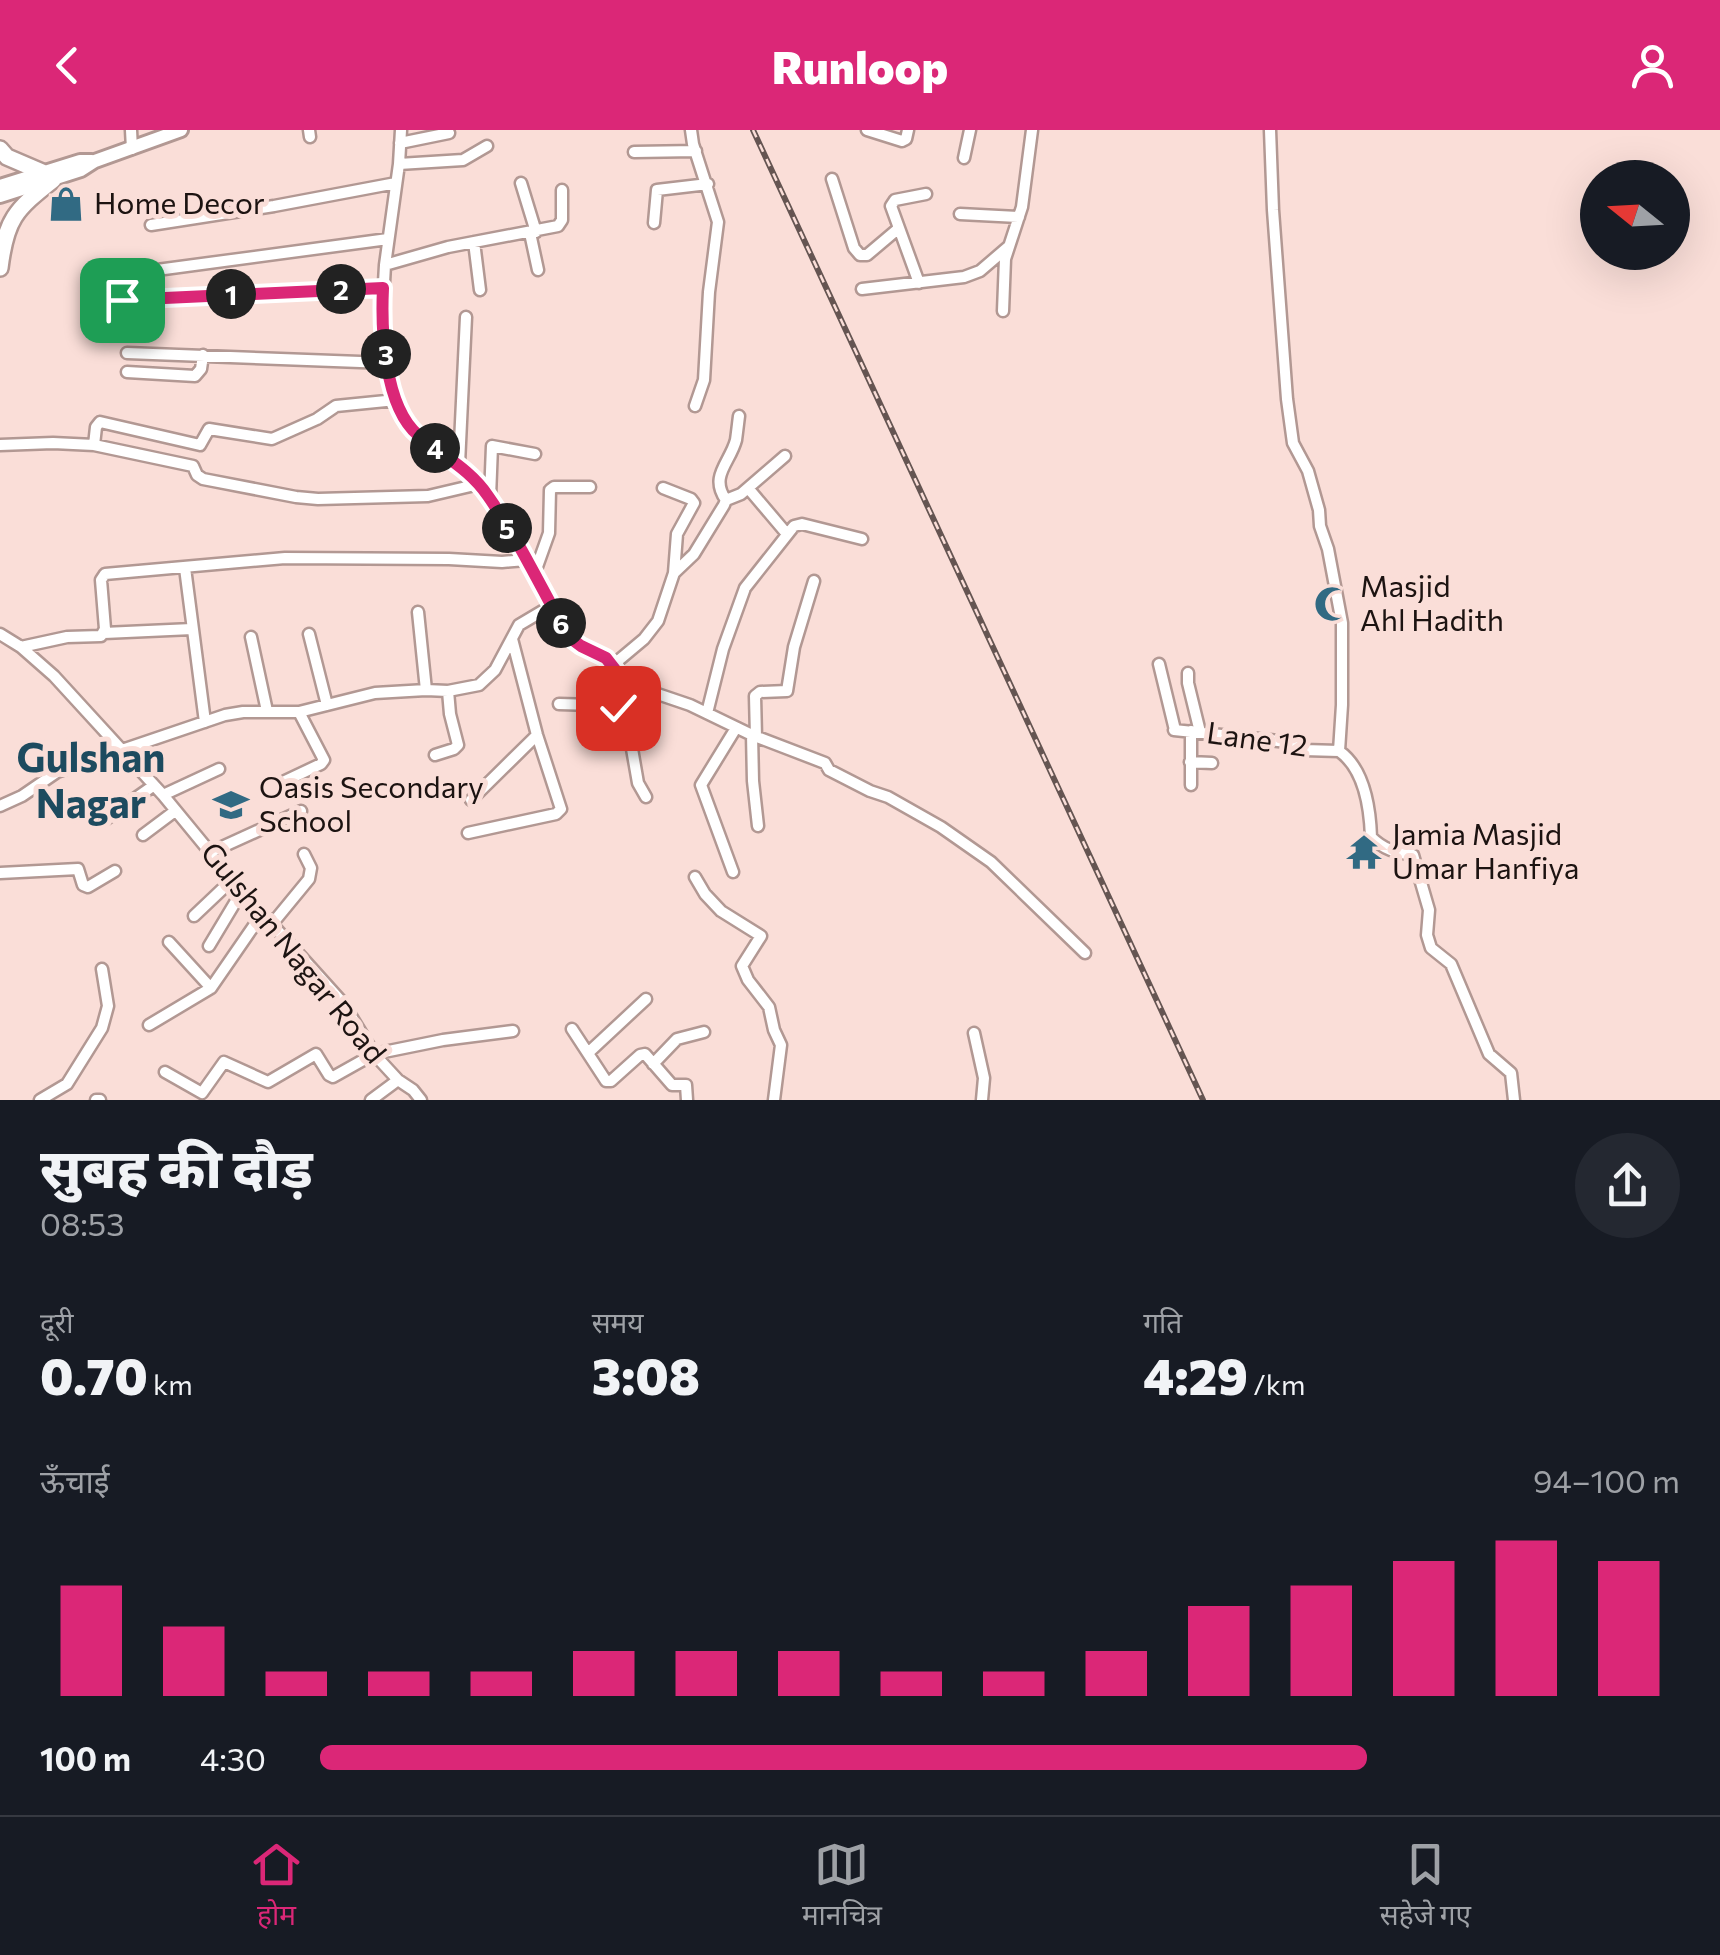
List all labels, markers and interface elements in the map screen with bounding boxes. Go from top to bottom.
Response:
icon: back [40,38,95,93]
text: Runloop [772,38,948,93]
icon: person [1625,38,1680,93]
north arrow [1580,160,1690,270]
map controls [1580,160,1690,270]
place label: Home Decor [94,183,265,220]
shop icon: Home Decor [47,185,85,223]
pin [80,258,165,343]
pin: 2 [316,264,366,314]
pin: 1 [206,269,256,319]
text: 2 [333,272,349,306]
icon: arrive [95,273,150,328]
text: 1 [225,277,237,311]
pin: 3 [361,329,411,379]
text: 3 [378,337,394,371]
pin: 4 [410,423,460,473]
text: 4 [426,431,444,465]
pin: 5 [482,503,532,553]
text: 5 [499,511,515,545]
place label: Masjid Ahl Hadith [1360,566,1504,637]
mosque icon: Masjid Ahl Hadith [1313,585,1351,623]
pin: 6 [536,598,586,648]
text: 6 [552,606,570,640]
pin [576,666,661,751]
icon: check [591,681,646,736]
street label: Lane 12 [1205,712,1310,763]
district label: Gulshan Nagar [17,731,165,826]
place label: Oasis Secondary School [259,767,484,838]
school or university icon: Oasis Secondary School [212,786,250,824]
place label: Jamia Masjid Umar Hanfiya [1392,814,1579,885]
street label: Gulshan Nagar Road [194,833,395,1069]
temple icon: Jamia Masjid Umar Hanfiya [1345,833,1383,871]
text: सुबह की दौड़ [40,1132,313,1199]
button: share [1575,1133,1680,1238]
text: 08:53 [40,1203,125,1243]
text: दूरी [40,1305,74,1339]
text: समय [592,1305,644,1339]
text: गति [1143,1305,1182,1339]
text: 0.70 [40,1344,148,1405]
text: 3:08 [592,1344,700,1405]
text: 4:29 [1143,1344,1248,1405]
text: km [148,1367,193,1401]
text: /km [1248,1367,1305,1401]
text: ऊँचाई [40,1460,109,1500]
text: 94–100 m [1533,1460,1680,1500]
text: 100 m [40,1738,131,1778]
text: 4:30 [200,1738,266,1778]
tab: होम [249,1837,304,1936]
tab: मानचित्र [802,1837,882,1936]
tab: सहेजे गए [1380,1837,1471,1936]

